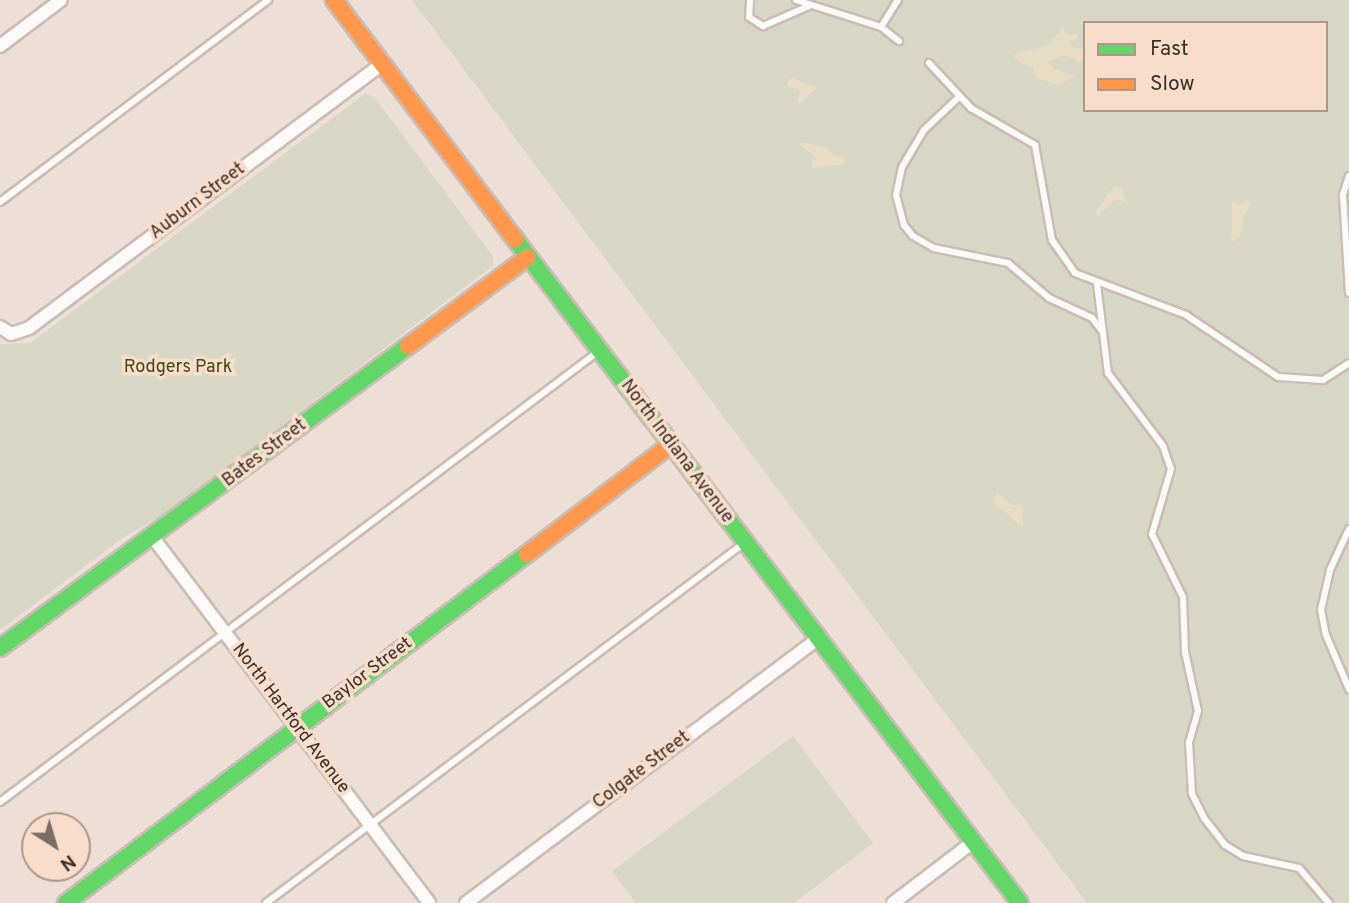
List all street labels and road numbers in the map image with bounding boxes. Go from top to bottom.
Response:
street label: Auburn Street [146,159,250,245]
street label: North Indiana Avenue [615,376,737,528]
street label: Bates Street [219,415,311,493]
street label: Baylor Street [319,633,417,715]
street label: North Hartford Avenue [226,639,354,799]
street label: Colgate Street [589,727,695,815]

